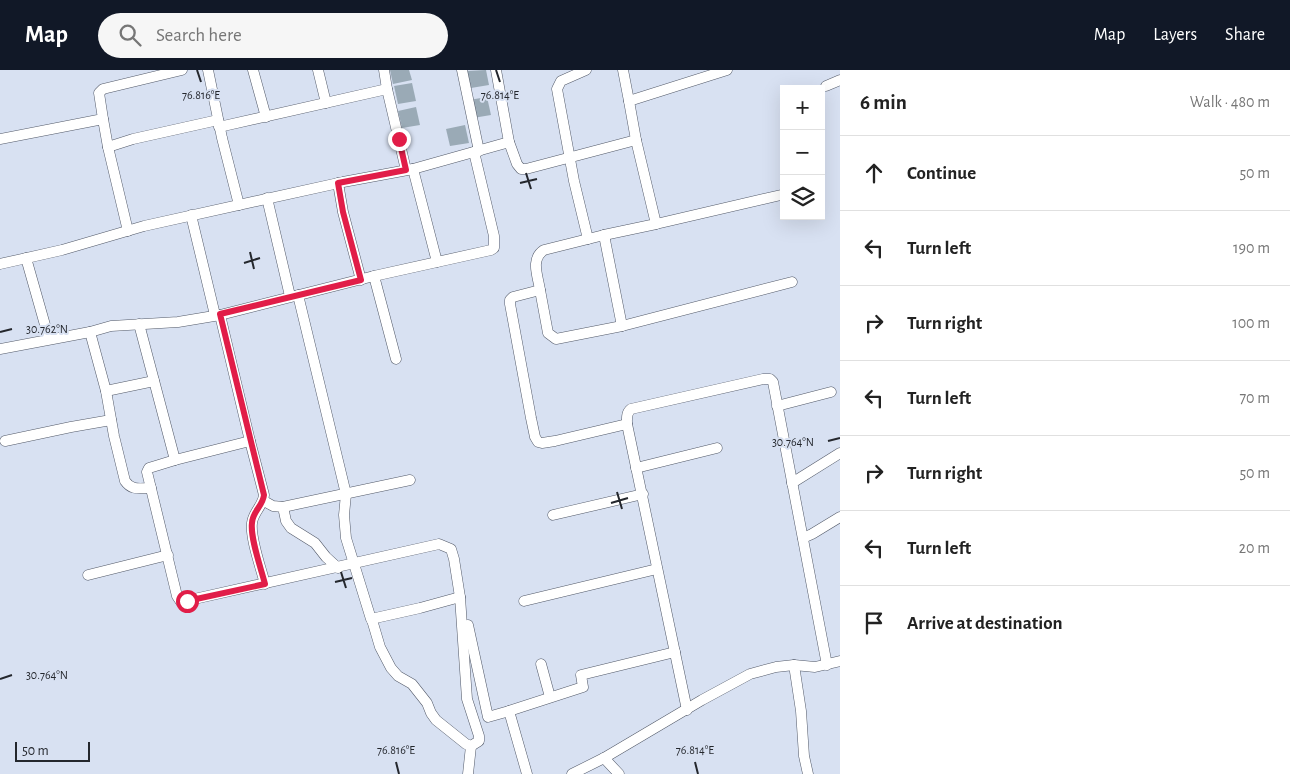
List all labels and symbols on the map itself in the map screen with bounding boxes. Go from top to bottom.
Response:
text: 76.816°E [182,89,220,101]
text: 76.814°E [481,89,519,101]
route end [388,128,411,151]
text: 30.762°N [26,323,68,335]
text: 30.764°N [772,436,814,448]
route start [176,590,199,613]
text: 30.764°N [26,669,68,681]
scale bar [15,739,90,762]
text: 76.816°E [377,744,415,756]
text: 76.814°E [676,744,714,756]

